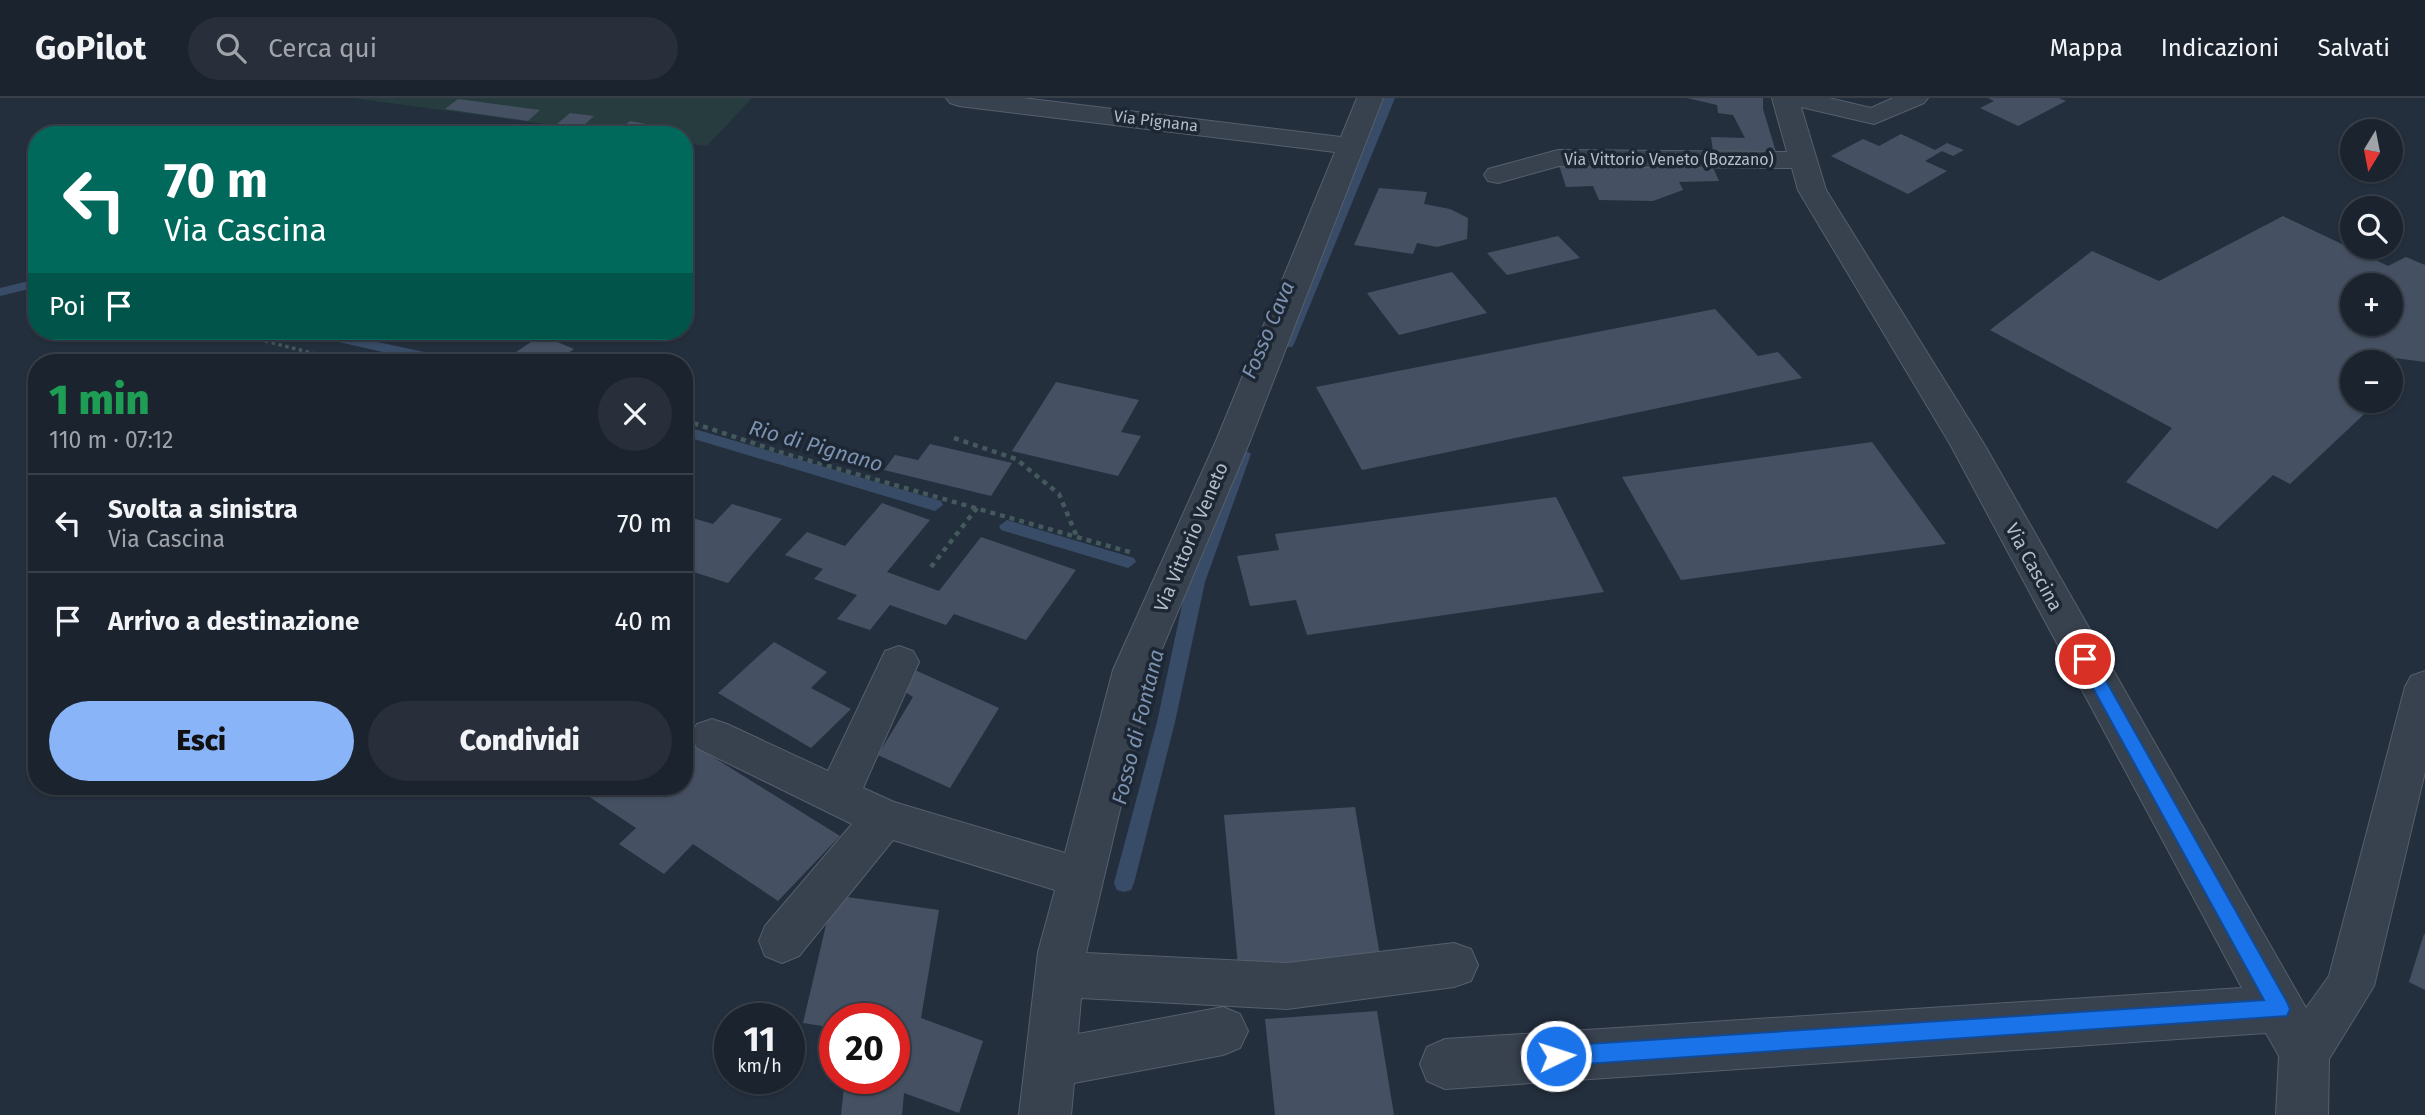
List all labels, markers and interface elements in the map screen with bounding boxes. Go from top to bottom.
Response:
search box [188,17,678,80]
text: GoPilot [35,28,146,68]
icon: search [212,29,250,67]
text: Cerca qui [268,33,377,64]
text: Mappa [2050,34,2123,62]
text: Indicazioni [2161,34,2279,62]
text: Salvati [2317,34,2390,62]
street label: Via Pignana [1113,106,1199,136]
north arrow [2340,119,2403,182]
map controls [2340,119,2403,413]
street label: Via Vittorio Veneto (Bozzano) [1564,150,1774,169]
text: 70 m [164,151,268,210]
icon: left [49,154,140,245]
button: search [2340,196,2403,259]
text: Via Cascina [164,211,327,249]
button: + [2340,273,2403,336]
water label: Fosso Cava [1236,277,1300,383]
icon: arrive [100,287,138,325]
text: Poi [49,291,86,322]
button: − [2340,350,2403,413]
text: 1 min [49,375,150,425]
button: close [598,377,672,451]
water label: Rio di Pignano [746,414,886,478]
text: 110 m · 07:12 [49,426,173,454]
street label: Via Vittorio Veneto [1149,459,1233,615]
text: Svolta a sinistra [108,494,298,525]
icon: left [49,504,87,542]
text: 70 m [617,508,672,539]
street label: Via Cascina [2001,519,2067,615]
text: Via Cascina [108,525,225,553]
icon: arrive [49,602,87,640]
text: Arrivo a destinazione [108,606,359,637]
text: 40 m [614,606,672,637]
pin [2055,629,2115,689]
icon: arrive [2066,640,2104,678]
water label: Fosso di Fontana [1106,647,1170,807]
button: Esci [49,701,354,781]
button: Condividi [368,701,672,781]
speed limit sign: 20 [819,1003,910,1094]
text: 11 [744,1018,775,1060]
position arrow [1519,1019,1593,1093]
text: km/h [737,1055,782,1077]

